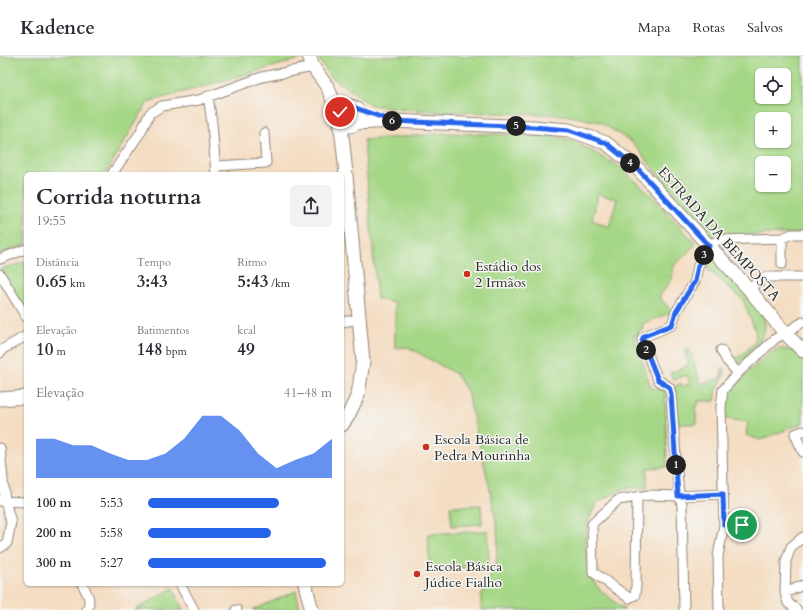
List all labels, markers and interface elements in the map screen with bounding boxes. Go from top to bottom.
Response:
text: Kadence [20,15,95,41]
text: Mapa [638,18,671,37]
text: Rotas [693,18,725,37]
text: Salvos [747,18,783,37]
map controls [755,68,791,192]
button: locate [755,68,791,104]
pin [323,95,357,129]
icon: check [329,101,351,123]
pin: 6 [382,111,402,131]
button: + [755,112,791,148]
text: 6 [389,113,395,128]
pin: 5 [506,116,526,136]
text: 5 [513,118,519,133]
pin: 4 [620,153,640,173]
text: 4 [627,155,633,170]
button: − [755,156,791,192]
street label: ESTRADA DA BEMPOSTA [653,163,785,305]
text: Corrida noturna [36,182,201,212]
button: share [290,185,332,227]
text: 19:55 [36,212,66,230]
pin: 3 [694,245,714,265]
text: 3 [701,247,707,262]
text: Distância [36,255,79,270]
text: Tempo [137,255,171,270]
text: Ritmo [237,255,267,270]
place label: Estádio dos 2 Irmãos [475,257,542,292]
marker: Estádio dos 2 Irmãos [462,269,472,279]
text: 0.65 [36,270,67,293]
text: 3:43 [137,270,168,293]
text: 5:43 [237,270,268,293]
text: km [67,276,85,291]
text: /km [268,276,290,291]
text: Elevação [36,323,77,338]
text: Batimentos [137,323,189,338]
text: kcal [237,323,256,338]
text: 10 [36,338,53,361]
text: 148 [137,338,163,361]
text: 49 [237,338,255,361]
pin: 2 [636,340,656,360]
text: 2 [643,342,649,357]
text: m [53,344,66,359]
text: bpm [163,344,187,359]
text: Elevação [36,384,84,402]
text: 41–48 m [284,384,332,402]
place label: Escola Básica de Pedra Mourinha [434,430,530,465]
marker: Escola Básica de Pedra Mourinha [421,442,431,452]
pin: 1 [666,455,686,475]
text: 1 [673,457,679,472]
text: 100 m [36,494,71,512]
text: 5:53 [100,494,123,512]
pin [725,508,759,542]
icon: arrive [731,514,753,536]
text: 200 m [36,524,71,542]
text: 5:58 [100,524,123,542]
text: 300 m [36,554,71,572]
text: 5:27 [100,554,123,572]
place label: Escola Básica Júdice Fialho [423,557,503,592]
marker: Escola Básica Júdice Fialho [412,569,422,579]

